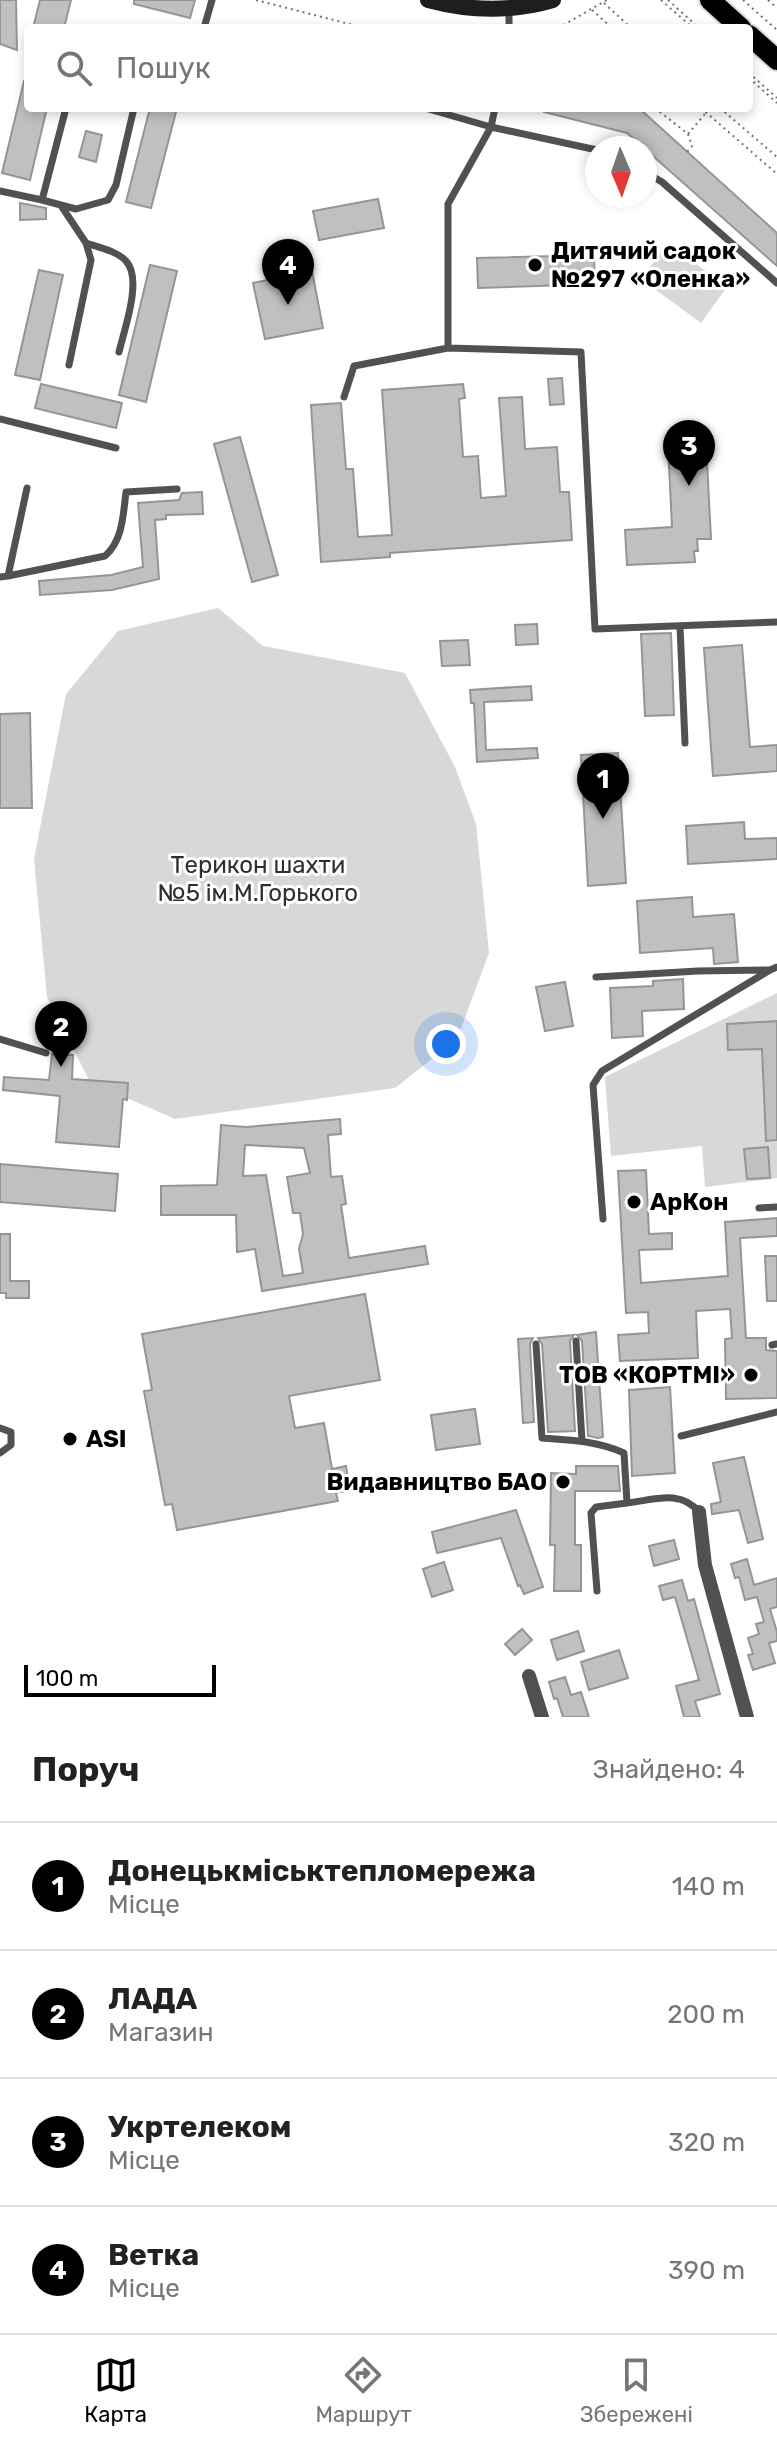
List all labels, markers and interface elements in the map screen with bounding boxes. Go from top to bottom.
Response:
search box [24,24,753,112]
icon: search [52,46,96,90]
text: Пошук [116,50,211,86]
north arrow [585,136,657,208]
place label: Дитячий садок №297 «Оленка» [551,237,750,293]
pin: 4 [262,239,314,305]
marker: Дитячий садок №297 «Оленка» [526,256,544,274]
pin: 3 [663,420,715,486]
pin: 1 [577,753,629,819]
park label: Терикон шахти №5 ім.М.Горького [158,851,358,907]
pin: 2 [35,1001,87,1067]
your location [426,1024,466,1064]
place label: АрКон [650,1188,728,1216]
marker: АрКон [625,1193,643,1211]
place label: ТОВ «КОРТМІ» [559,1361,735,1389]
marker: ТОВ «КОРТМІ» [742,1366,760,1384]
place label: ASI [86,1425,127,1453]
marker: ASI [61,1430,79,1448]
place label: Видавництво БАО [326,1468,547,1496]
marker: Видавництво БАО [554,1473,572,1491]
scale bar [24,1661,216,1697]
text: 100 m [36,1665,98,1692]
text: Поруч [32,1749,140,1790]
text: Знайдено: 4 [593,1754,745,1785]
text: Донецькміськтепломережа [108,1853,536,1889]
text: 1 [52,1871,64,1902]
text: 140 m [672,1871,745,1902]
text: Місце [108,1889,180,1920]
text: ЛАДА [108,1981,197,2017]
text: 2 [50,1999,66,2030]
text: 200 m [667,1999,745,2030]
text: Магазин [108,2017,214,2048]
text: Укртелеком [108,2109,292,2145]
text: 3 [49,2127,67,2158]
text: 320 m [668,2127,745,2158]
text: Місце [108,2145,180,2176]
text: Ветка [108,2237,199,2273]
text: 4 [49,2255,67,2286]
text: 390 m [668,2255,745,2286]
text: Місце [108,2273,180,2304]
tab: Карта [84,2353,147,2428]
tab: Маршрут [315,2353,411,2428]
tab: Збережені [580,2353,693,2428]

